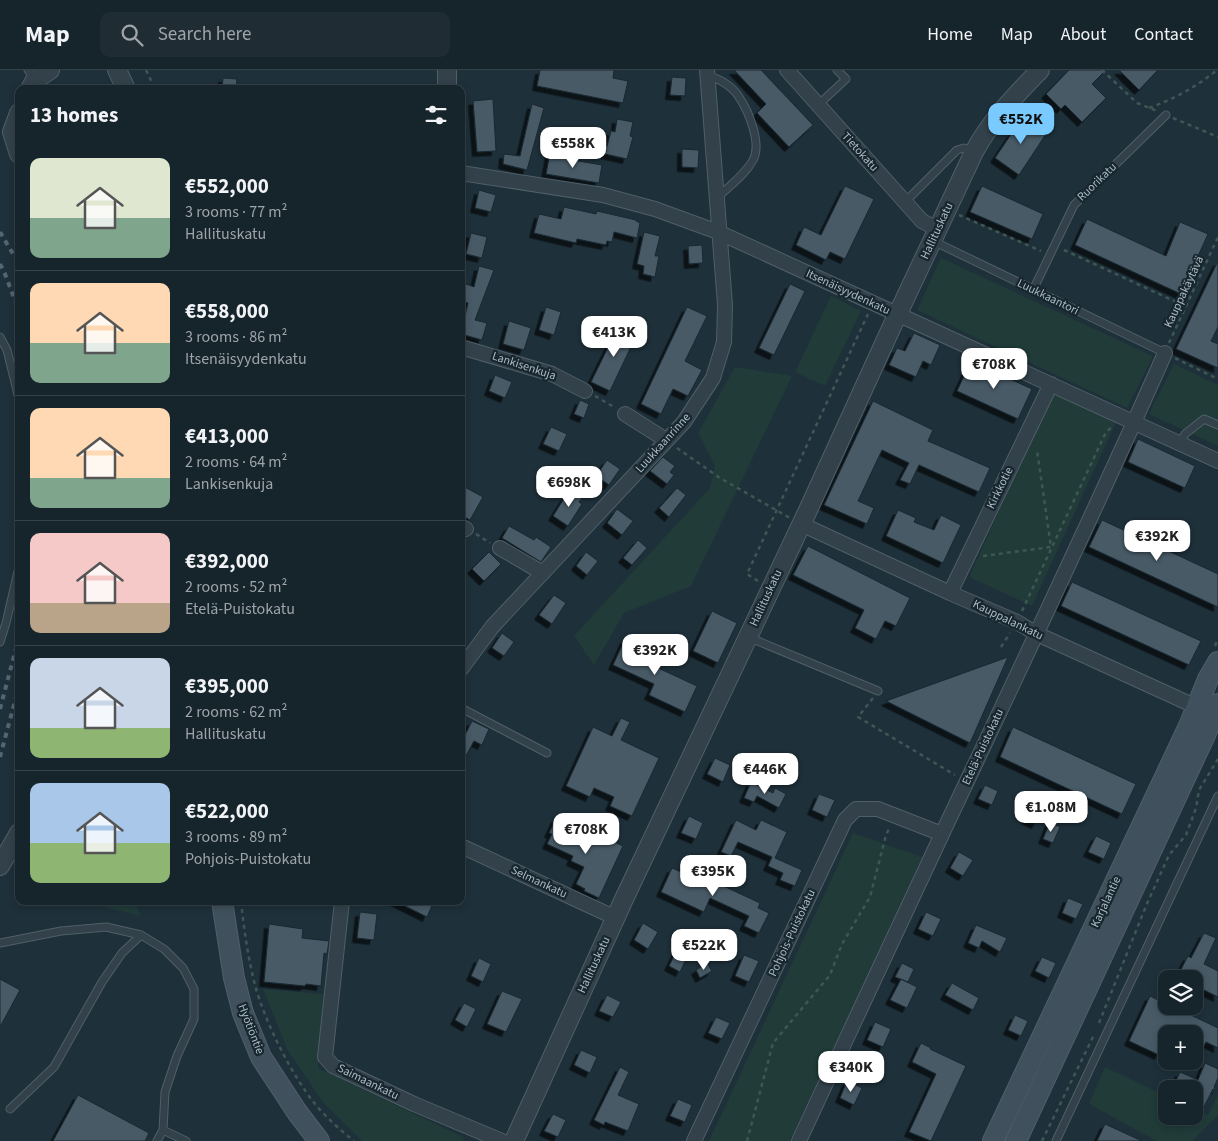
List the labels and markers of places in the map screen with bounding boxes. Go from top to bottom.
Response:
pin: €552K [986,102,1056,145]
pin: €558K [538,126,608,169]
pin: €413K [579,316,649,358]
pin: €708K [959,348,1029,390]
pin: €698K [534,466,604,508]
pin: €392K [1122,520,1192,562]
pin: €392K [620,634,690,676]
pin: €446K [730,752,800,795]
pin: €1.08M [1010,790,1092,833]
pin: €708K [551,812,621,855]
pin: €395K [678,854,748,897]
pin: €522K [669,928,739,971]
pin: €340K [816,1050,886,1093]

